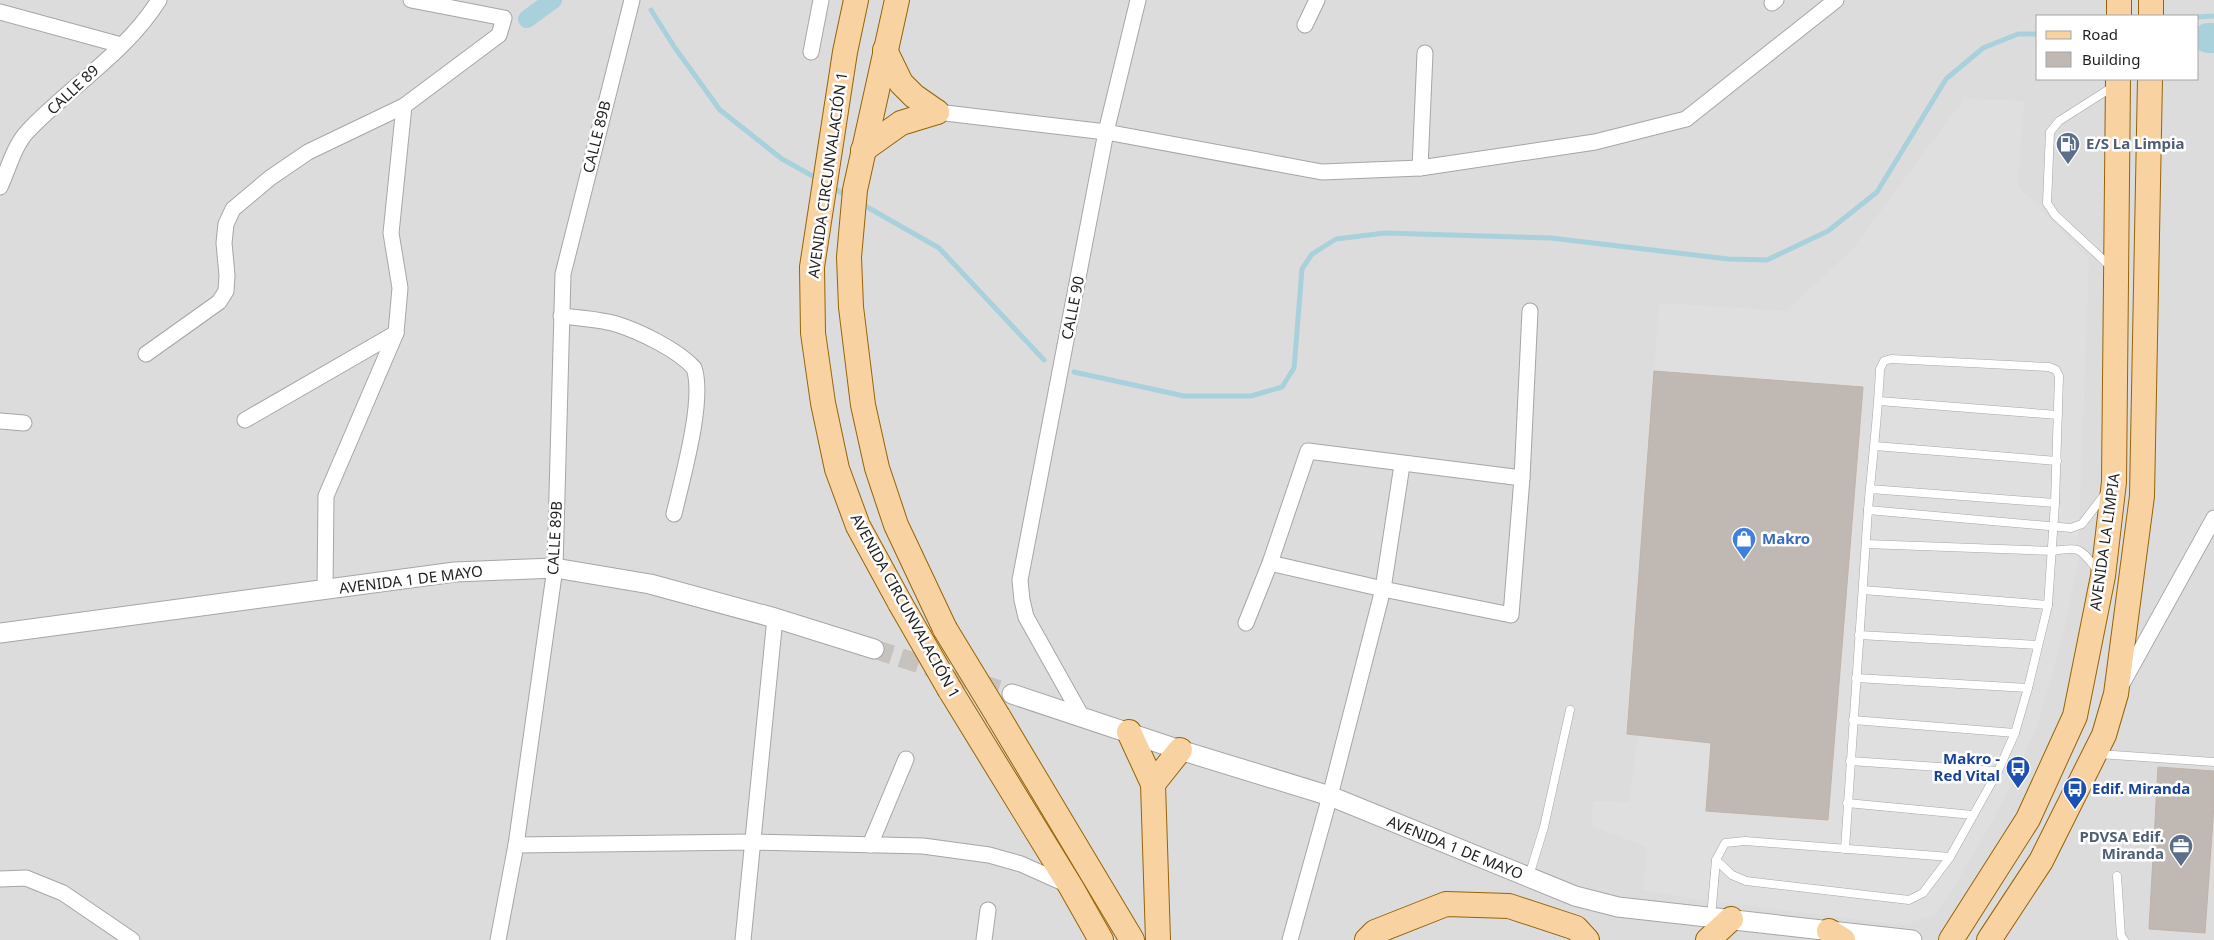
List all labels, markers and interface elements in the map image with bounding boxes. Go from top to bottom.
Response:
legend [2036,15,2199,80]
text: Road [2082,24,2118,44]
text: Building [2082,49,2140,69]
street label: CALLE 89 [42,60,103,118]
street label: AVENIDA CIRCUNVALACIÓN 1 [803,70,851,279]
street label: CALLE 89B [577,98,615,175]
fuel station icon: E/S La Limpia [2055,131,2081,165]
place label: E/S La Limpia [2086,133,2185,153]
street label: CALLE 90 [1056,274,1088,341]
street label: AVENIDA LA LIMPIA [2084,471,2124,612]
street label: CALLE 89B [542,501,566,575]
street label: AVENIDA CIRCUNVALACIÓN 1 [847,510,965,701]
shop icon: Makro [1731,526,1757,560]
place label: Makro [1762,528,1810,548]
street label: AVENIDA 1 DE MAYO [338,560,484,598]
place label: Makro - Red Vital [1934,748,2000,785]
bus stop icon: Makro - Red Vital [2005,755,2031,789]
bus stop icon: Edif. Miranda [2062,776,2088,810]
place label: Edif. Miranda [2092,778,2190,798]
street label: AVENIDA 1 DE MAYO [1384,811,1526,883]
place label: PDVSA Edif. Miranda [2079,826,2164,863]
office icon: PDVSA Edif. Miranda [2168,833,2194,867]

